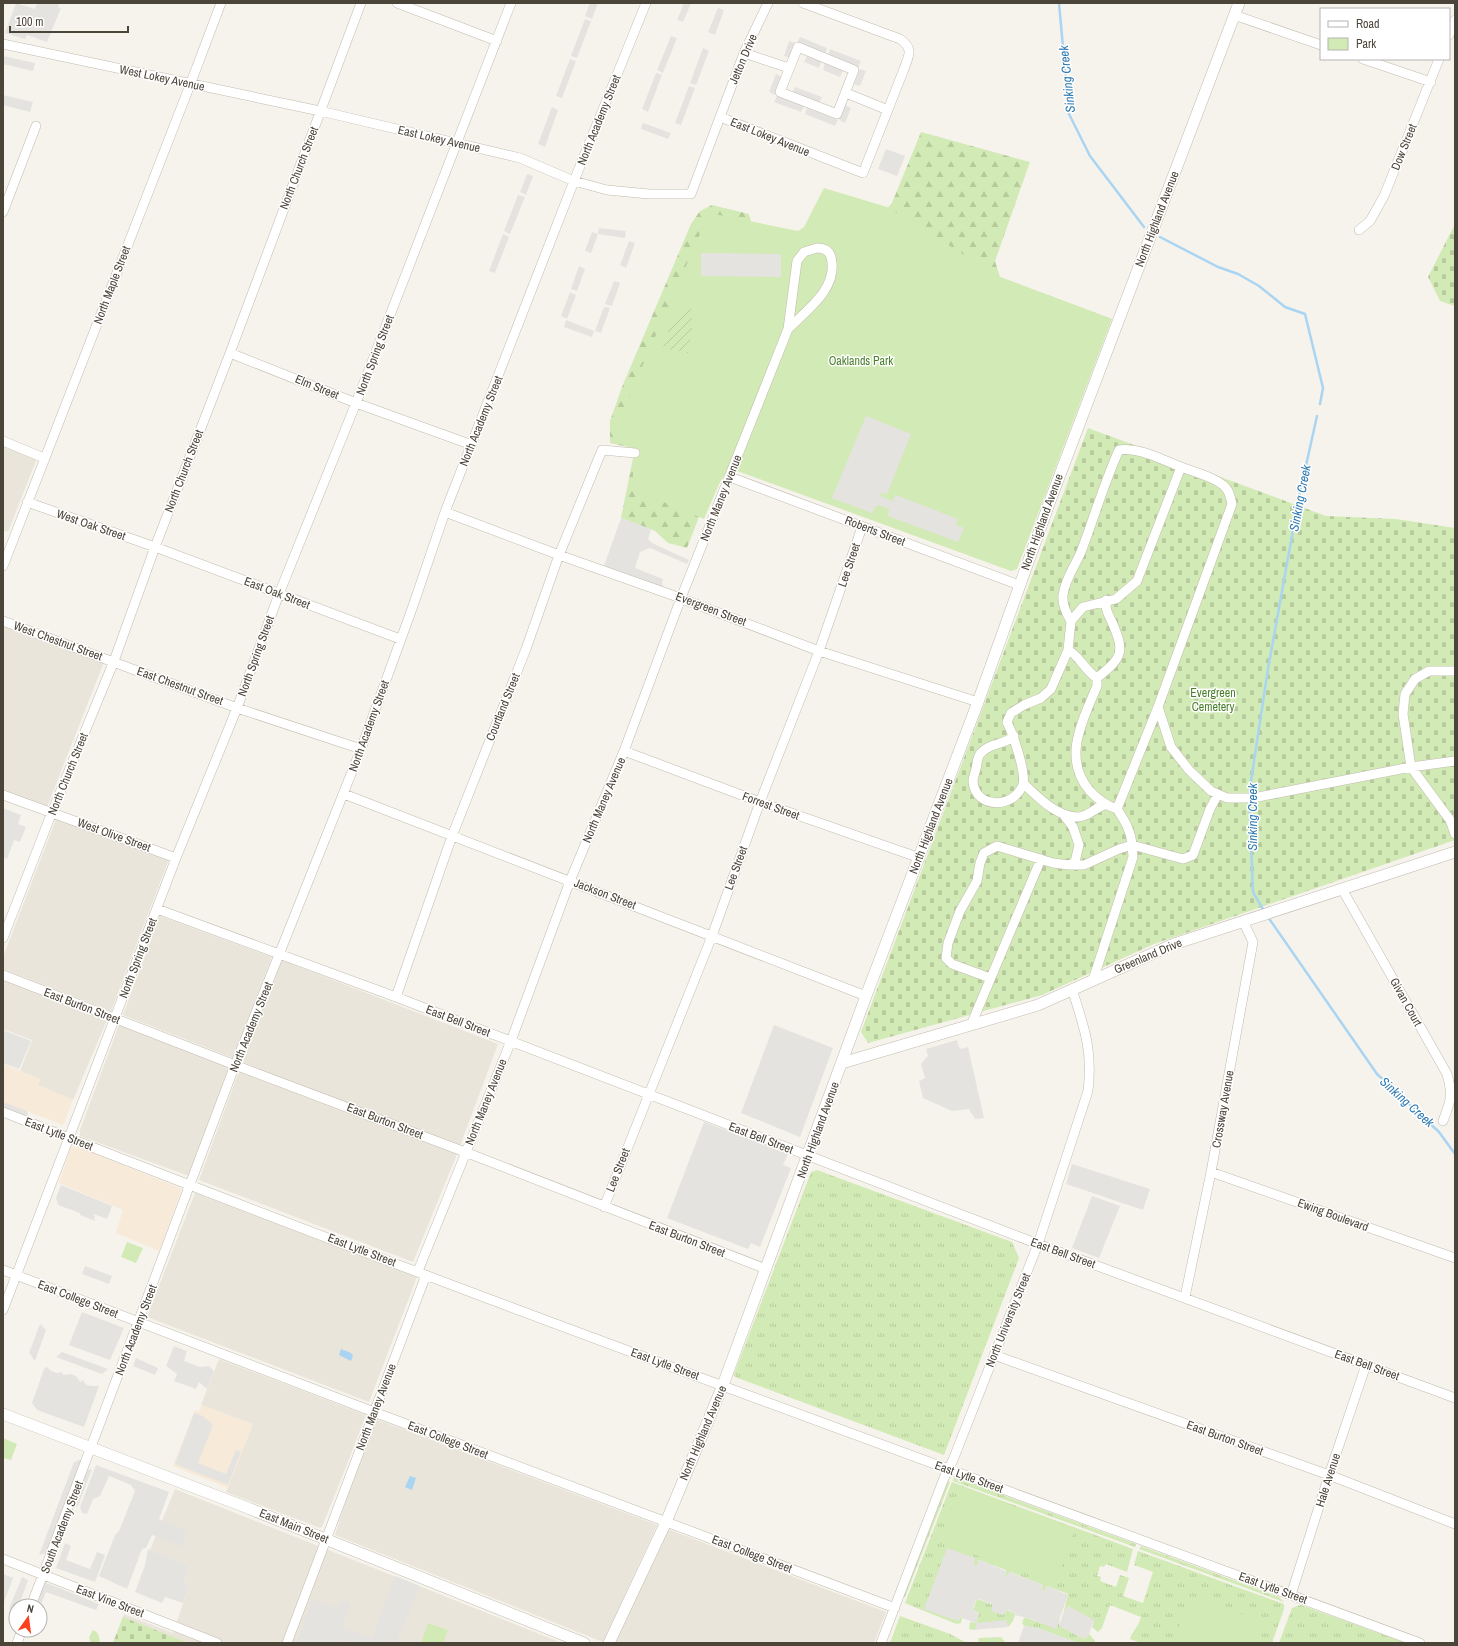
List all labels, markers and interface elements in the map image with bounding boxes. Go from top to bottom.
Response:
scale bar [10,8,128,34]
legend [1320,8,1450,60]
text: 100 m [16,14,43,30]
text: Road [1356,16,1380,32]
street label: Jetton Drive [725,31,761,87]
text: Park [1356,36,1376,52]
water label: Sinking Creek [1055,44,1079,113]
street label: West Lokey Avenue [118,61,206,95]
street label: North Academy Street [574,72,625,168]
street label: East Lokey Avenue [728,114,812,160]
street label: Dow Street [1387,121,1421,173]
street label: East Lokey Avenue [396,122,482,156]
street label: North Church Street [276,124,322,212]
street label: North Highland Avenue [1131,169,1183,269]
street label: North Maple Street [90,243,134,326]
street label: North Spring Street [352,312,398,397]
park label: Oaklands Park [829,353,893,369]
street label: Elm Street [293,371,342,403]
street label: North Academy Street [456,373,507,469]
street label: North Church Street [161,427,207,515]
street label: North Maney Avenue [696,452,746,544]
water label: Sinking Creek [1285,463,1315,533]
street label: North Highland Avenue [1017,472,1067,572]
street label: West Oak Street [54,506,128,544]
street label: Roberts Street [843,512,908,550]
street label: Lee Street [834,541,864,589]
street label: East Oak Street [242,573,313,613]
street label: Evergreen Street [673,588,749,630]
street label: North Spring Street [234,613,278,699]
street label: West Chestnut Street [11,618,105,665]
street label: East Chestnut Street [135,663,226,709]
street label: Courtland Street [482,671,524,743]
street label: North Academy Street [345,678,393,774]
park label: Evergreen Cemetery [1190,685,1236,715]
street label: North Church Street [44,730,92,818]
street label: North Maney Avenue [579,755,629,845]
street label: North Highland Avenue [905,776,957,876]
water label: Sinking Creek [1244,783,1261,851]
street label: Forrest Street [740,788,802,824]
street label: West Olive Street [75,814,153,856]
street label: Lee Street [721,844,751,892]
street label: Jackson Street [572,875,638,913]
street label: North Spring Street [115,915,161,1000]
street label: Greenland Drive [1112,935,1184,977]
street label: Givan Court [1386,975,1426,1029]
street label: North Academy Street [226,979,277,1075]
street label: East Burton Street [42,984,123,1028]
street label: East Bell Street [423,1001,493,1041]
street label: North Maney Avenue [461,1056,511,1148]
street label: Crossway Avenue [1208,1069,1238,1149]
water label: Sinking Creek [1376,1073,1438,1131]
street label: North Highland Avenue [793,1080,843,1180]
street label: East Burton Street [345,1099,426,1143]
street label: East Lytle Street [23,1114,96,1154]
street label: East Bell Street [726,1118,796,1158]
street label: Lee Street [602,1146,634,1194]
street label: Ewing Boulevard [1295,1195,1371,1235]
street label: East Burton Street [647,1217,728,1261]
street label: East Lytle Street [326,1230,399,1270]
street label: East Bell Street [1028,1234,1098,1272]
street label: North University Street [982,1270,1034,1369]
street label: East College Street [36,1276,121,1322]
street label: North Academy Street [111,1282,161,1378]
street label: East Lytle Street [629,1344,702,1384]
street label: East Bell Street [1332,1346,1402,1384]
street label: North Maney Avenue [352,1361,400,1453]
street label: North Highland Avenue [676,1383,730,1483]
street label: East College Street [406,1417,491,1463]
street label: East Burton Street [1184,1417,1266,1459]
street label: Hale Avenue [1312,1451,1344,1509]
street label: East Lytle Street [933,1457,1006,1497]
street label: South Academy Street [37,1478,87,1576]
street label: East Main Street [257,1505,331,1547]
street label: East College Street [710,1531,795,1577]
street label: East Lytle Street [1237,1568,1310,1608]
street label: East Vine Street [74,1581,146,1621]
north arrow [8,1598,48,1638]
text: N [26,1601,35,1616]

